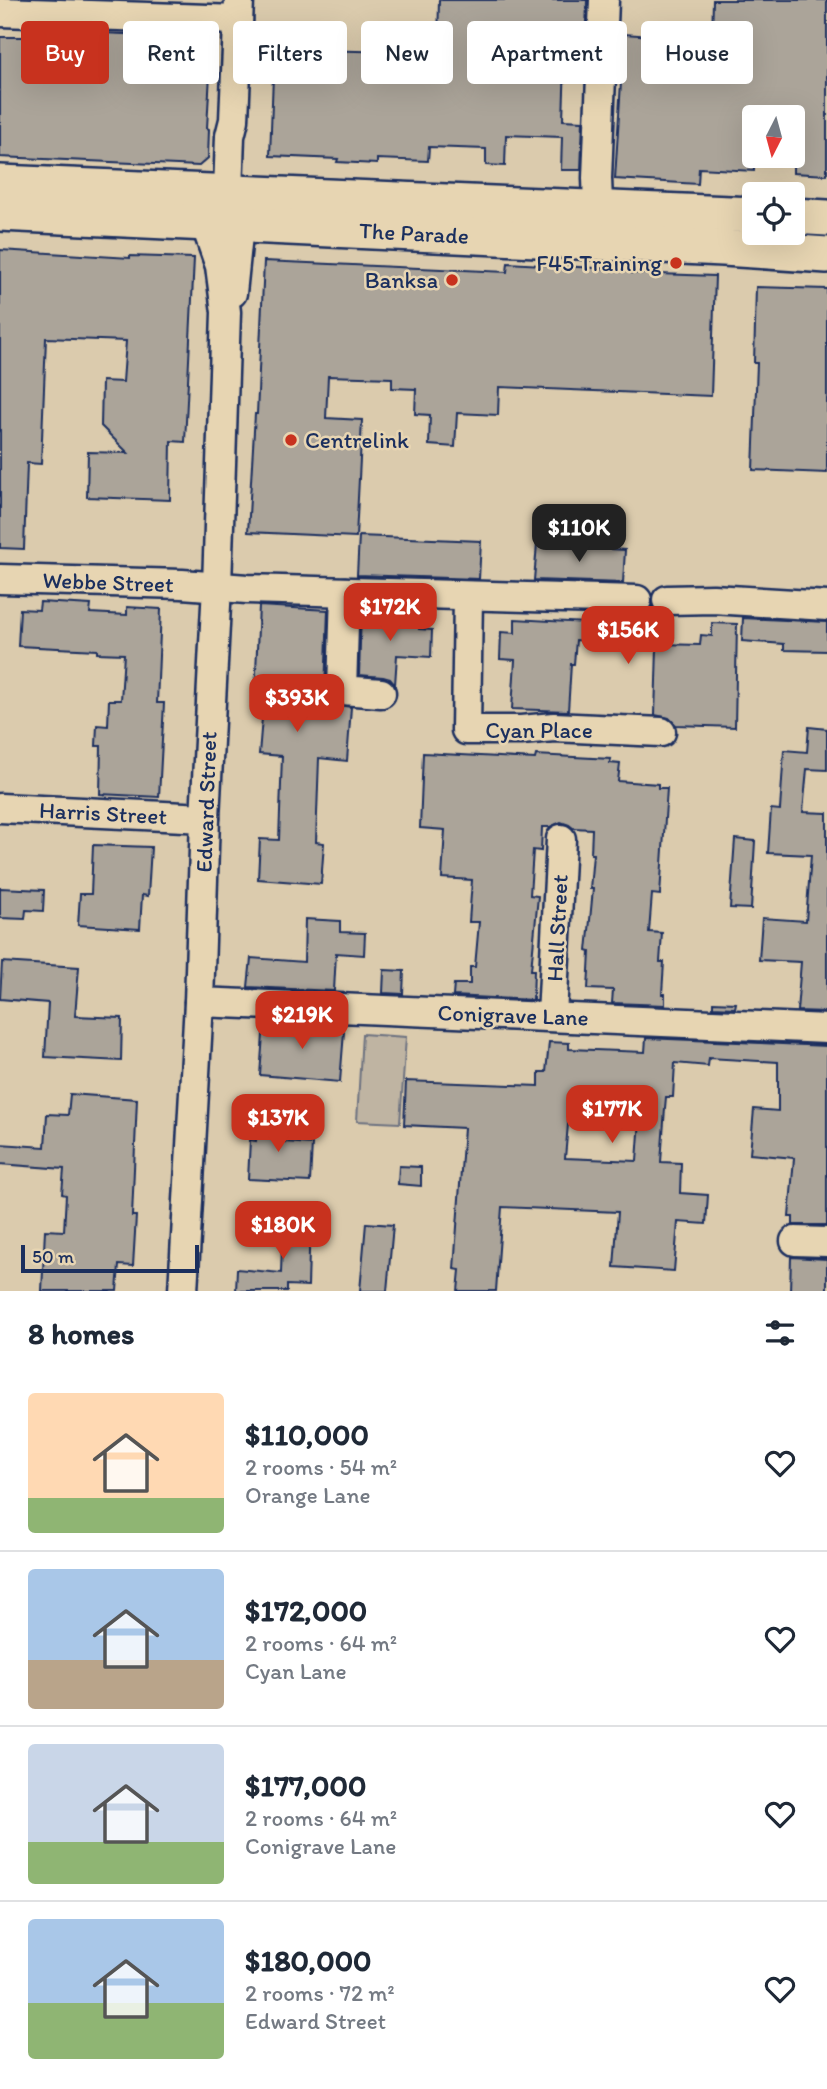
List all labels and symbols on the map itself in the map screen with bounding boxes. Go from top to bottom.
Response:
north arrow [742,105,805,168]
street label: The Parade [358,216,470,250]
place label: F45 Training [536,249,662,277]
marker: F45 Training [668,255,684,271]
place label: Banksa [365,266,438,294]
marker: Banksa [444,272,460,288]
place label: Centrelink [305,426,409,454]
marker: Centrelink [283,432,299,448]
pin: $110K [530,504,628,564]
street label: Webbe Street [42,566,174,598]
pin: $172K [341,584,439,643]
pin: $156K [579,606,677,666]
pin: $393K [248,674,346,734]
street label: Cyan Place [485,716,593,744]
street label: Edward Street [190,731,222,873]
street label: Harris Street [38,796,168,830]
street label: Hall Street [540,873,574,982]
pin: $219K [253,992,351,1051]
street label: Conigrave Lane [437,998,589,1032]
pin: $177K [563,1086,661,1145]
pin: $137K [229,1094,327,1154]
pin: $180K [234,1202,332,1261]
scale bar [21,1242,200,1274]

